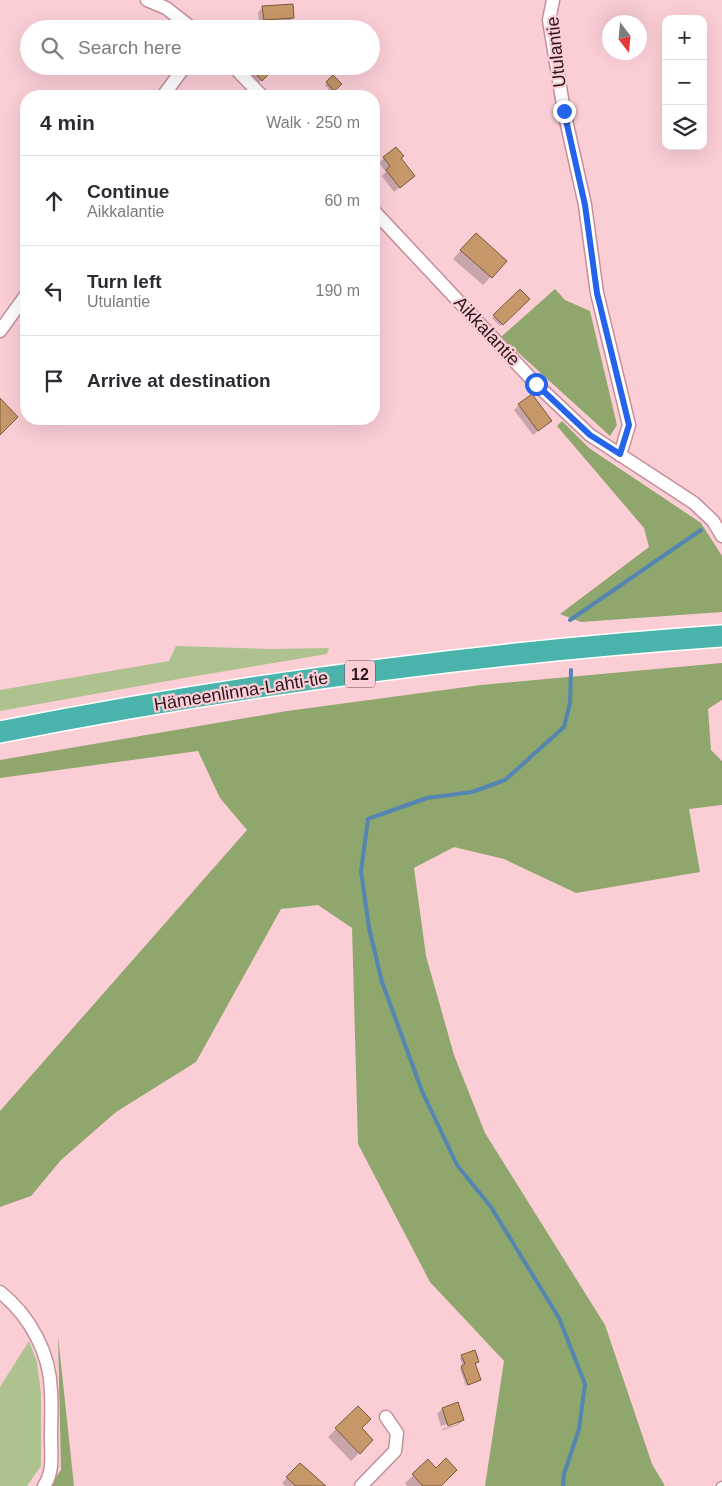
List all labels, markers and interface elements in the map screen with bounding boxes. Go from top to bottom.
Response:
north arrow [602,15,647,60]
map controls [662,15,707,150]
button: + [662,15,707,60]
street label: Utulantie [542,16,570,88]
search box [20,20,380,75]
icon: search [38,34,66,62]
text: Search here [78,37,182,58]
button: − [662,60,707,105]
route end [553,100,576,123]
button: layers [662,105,707,150]
text: 4 min [40,111,95,134]
text: Walk · 250 m [266,114,360,131]
text: Continue [87,181,169,202]
icon: ahead [40,187,68,215]
text: 60 m [324,192,360,209]
text: Aikkalantie [87,203,164,220]
text: Turn left [87,271,162,292]
icon: left [40,277,68,305]
text: 190 m [316,282,360,299]
street label: Aikkalantie [450,292,524,370]
text: Utulantie [87,293,150,310]
icon: arrive [40,367,68,395]
text: Arrive at destination [87,370,271,391]
route start [525,373,548,396]
road number: 12 [345,661,375,688]
street label: Hämeenlinna-Lahti-tie [152,667,330,715]

